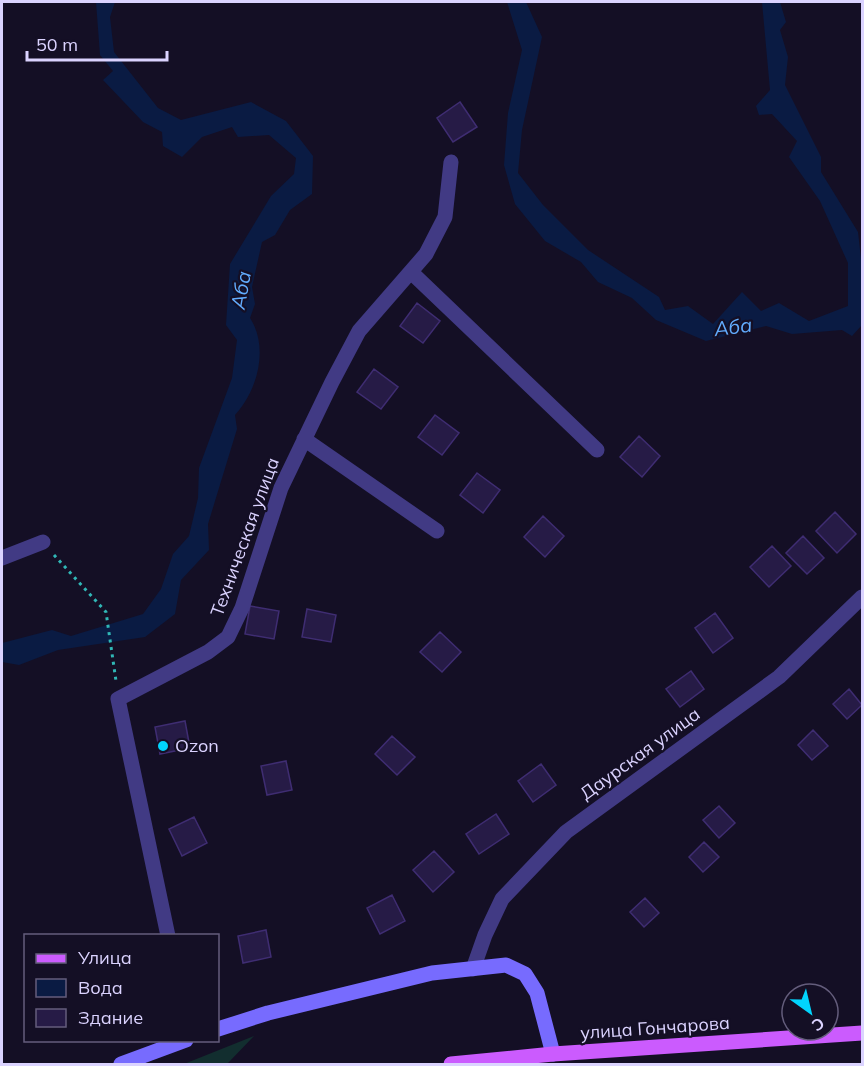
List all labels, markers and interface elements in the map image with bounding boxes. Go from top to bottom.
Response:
scale bar [27,24,166,62]
text: 50 m [36,33,78,56]
water label: Аба [225,269,256,312]
water label: Аба [711,312,753,341]
street label: Техническая улица [205,454,284,619]
street label: Даурская улица [575,702,704,805]
place label: Ozon [175,734,219,757]
marker: Ozon [156,739,170,753]
legend [24,934,219,1042]
text: Улица [77,946,132,969]
text: Вода [78,976,123,999]
north arrow [780,982,840,1042]
text: Здание [78,1006,143,1029]
street label: улица Гончарова [579,1011,730,1044]
text: С [808,1013,829,1036]

